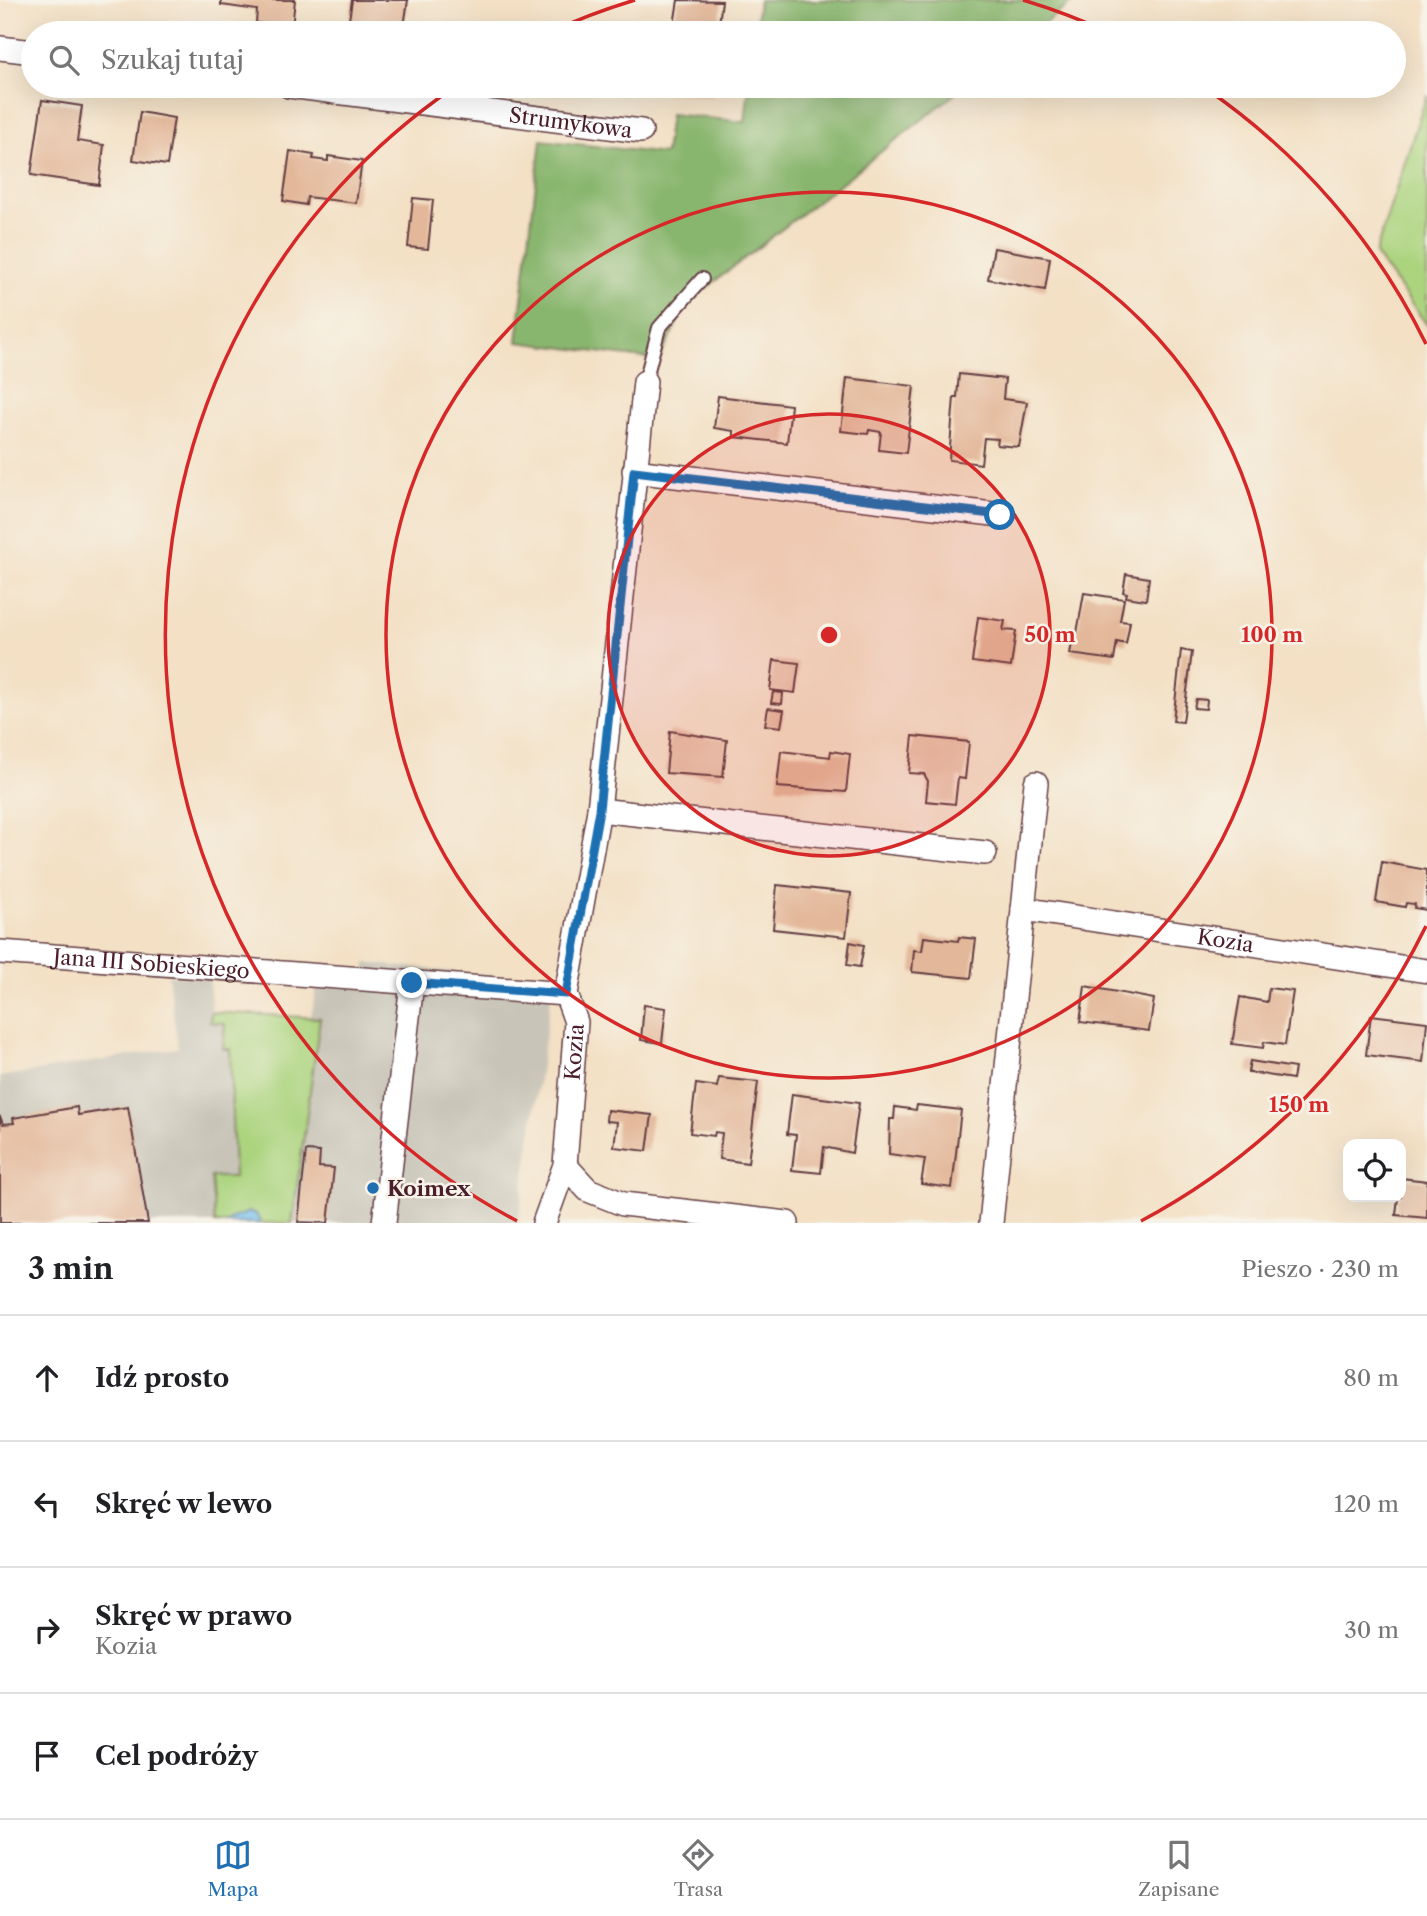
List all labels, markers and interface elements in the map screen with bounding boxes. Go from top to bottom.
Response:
search box [21,21,1406,98]
icon: search [45,41,83,79]
text: Szukaj tutaj [101,44,244,76]
street label: Strumykowa [508,102,635,142]
route start [984,499,1015,530]
text: 50 m [1024,622,1076,647]
text: 100 m [1241,622,1303,647]
centre of rings [817,623,841,647]
street label: Kozia [1196,923,1257,957]
street label: Jana III Sobieskiego [50,943,251,983]
route end [396,967,427,998]
street label: Kozia [559,1022,588,1081]
text: 150 m [1269,1092,1329,1117]
map controls [1343,1139,1406,1202]
button: locate [1343,1139,1406,1202]
place label: Koimex [387,1176,471,1201]
marker: Koimex [365,1180,381,1196]
text: 3 min [28,1250,114,1287]
text: Pieszo · 230 m [1241,1255,1399,1283]
icon: ahead [28,1359,66,1397]
text: Idź prosto [95,1362,229,1394]
text: 80 m [1343,1364,1399,1392]
icon: left [28,1485,66,1523]
text: Skręć w lewo [95,1488,272,1520]
text: 120 m [1334,1490,1399,1518]
text: Skręć w prawo [95,1600,292,1632]
icon: right [28,1611,66,1649]
text: 30 m [1344,1616,1399,1644]
text: Kozia [95,1632,157,1660]
icon: arrive [28,1737,66,1775]
text: Cel podróży [95,1740,258,1772]
tab: Mapa [208,1836,258,1901]
tab: Trasa [674,1836,723,1901]
tab: Zapisane [1138,1836,1219,1901]

